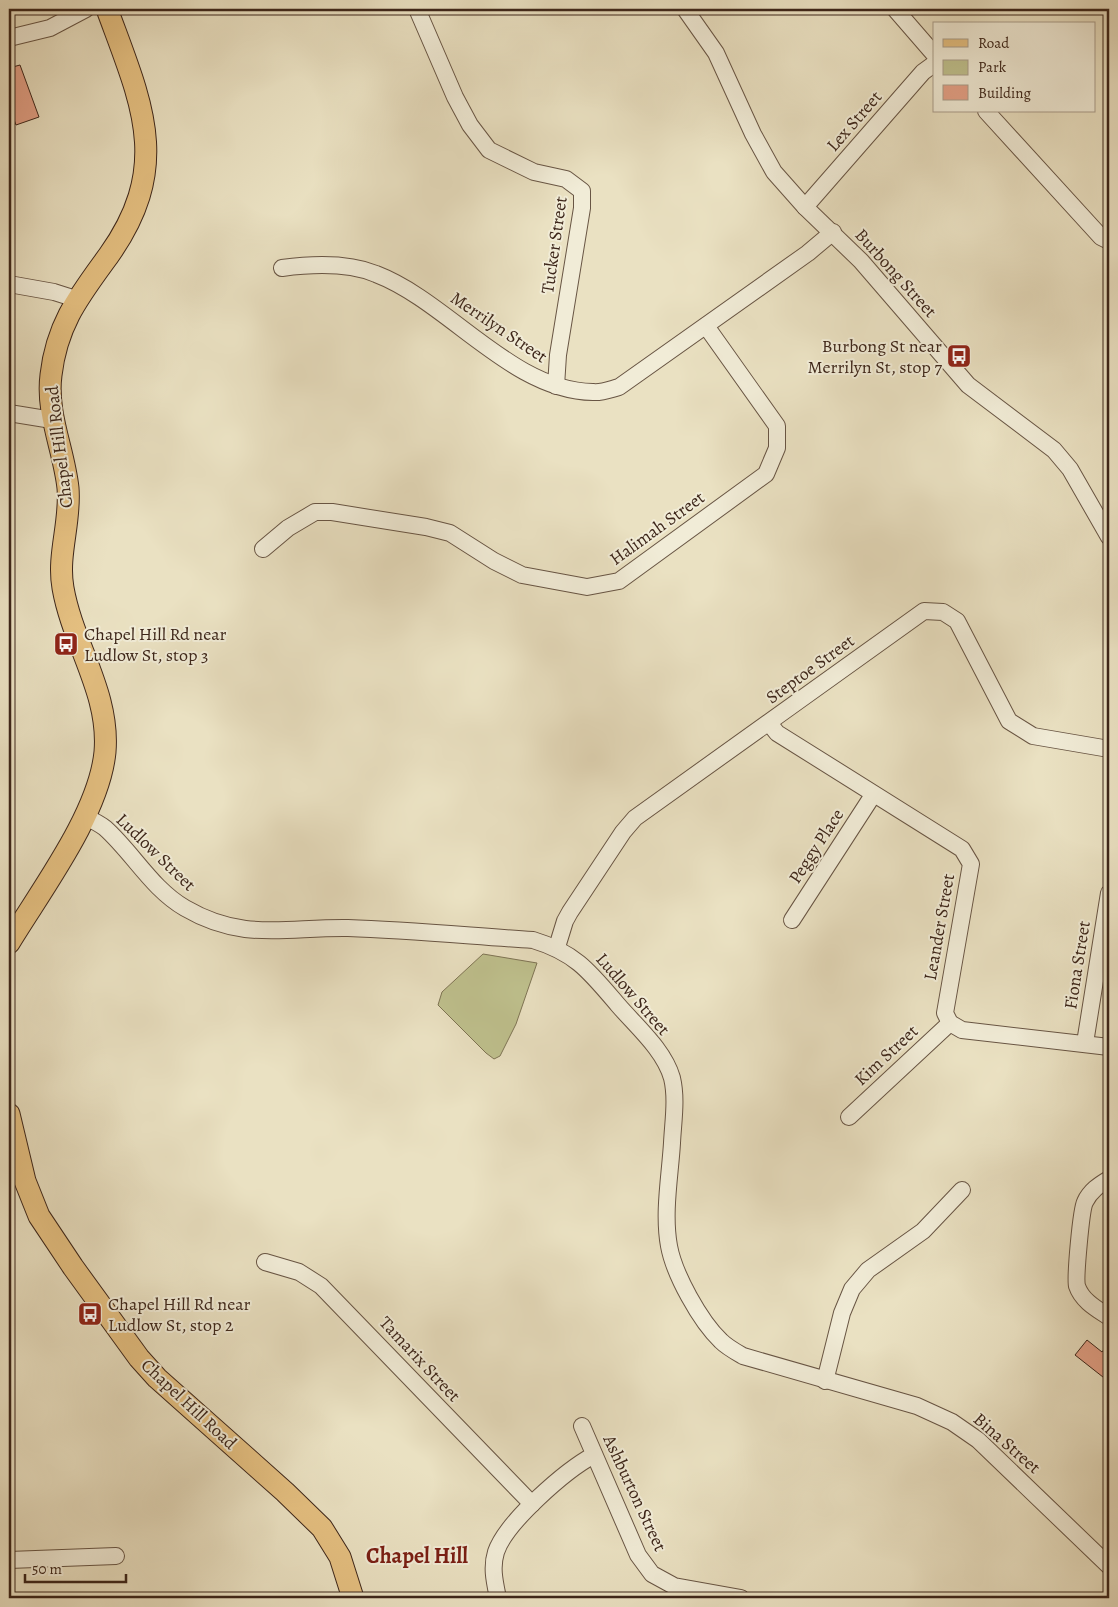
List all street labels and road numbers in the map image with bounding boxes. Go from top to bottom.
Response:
street label: Lex Street [821,85,887,157]
street label: Tucker Street [535,195,573,295]
street label: Burbong Street [850,223,942,323]
street label: Merrilyn Street [446,286,552,368]
street label: Chapel Hill Road [40,384,78,510]
street label: Halimah Street [605,485,709,571]
street label: Steptoe Street [761,629,859,709]
street label: Peggy Place [783,804,849,888]
street label: Ludlow Street [111,808,201,896]
street label: Leander Street [918,872,960,982]
street label: Fiona Street [1058,919,1096,1011]
street label: Ludlow Street [590,948,676,1040]
street label: Kim Street [849,1019,923,1091]
street label: Tamarix Street [374,1311,466,1407]
street label: Chapel Hill Road [136,1353,242,1455]
street label: Bina Street [968,1407,1046,1479]
street label: Ashburton Street [597,1430,672,1555]

